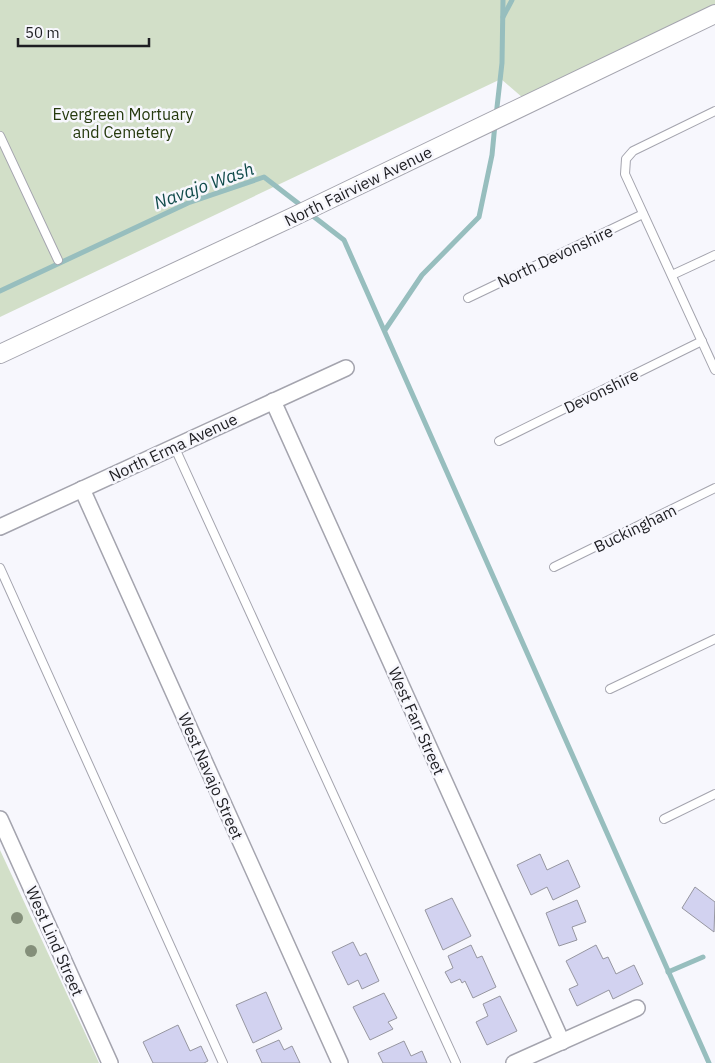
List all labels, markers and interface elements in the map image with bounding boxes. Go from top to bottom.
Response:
scale bar [18,15,149,47]
text: 50 m [25,23,60,42]
park label: Evergreen Mortuary and Cemetery [52,104,194,142]
street label: North Fairview Avenue [281,141,435,230]
water label: Navajo Wash [151,157,257,214]
street label: North Devonshire [494,220,616,292]
street label: Devonshire [560,364,642,418]
street label: North Erma Avenue [106,408,241,486]
street label: Buckingham [591,499,679,557]
street label: West Farr Street [384,664,450,778]
street label: West Navajo Street [174,710,248,842]
street label: West Lind Street [22,883,88,999]

